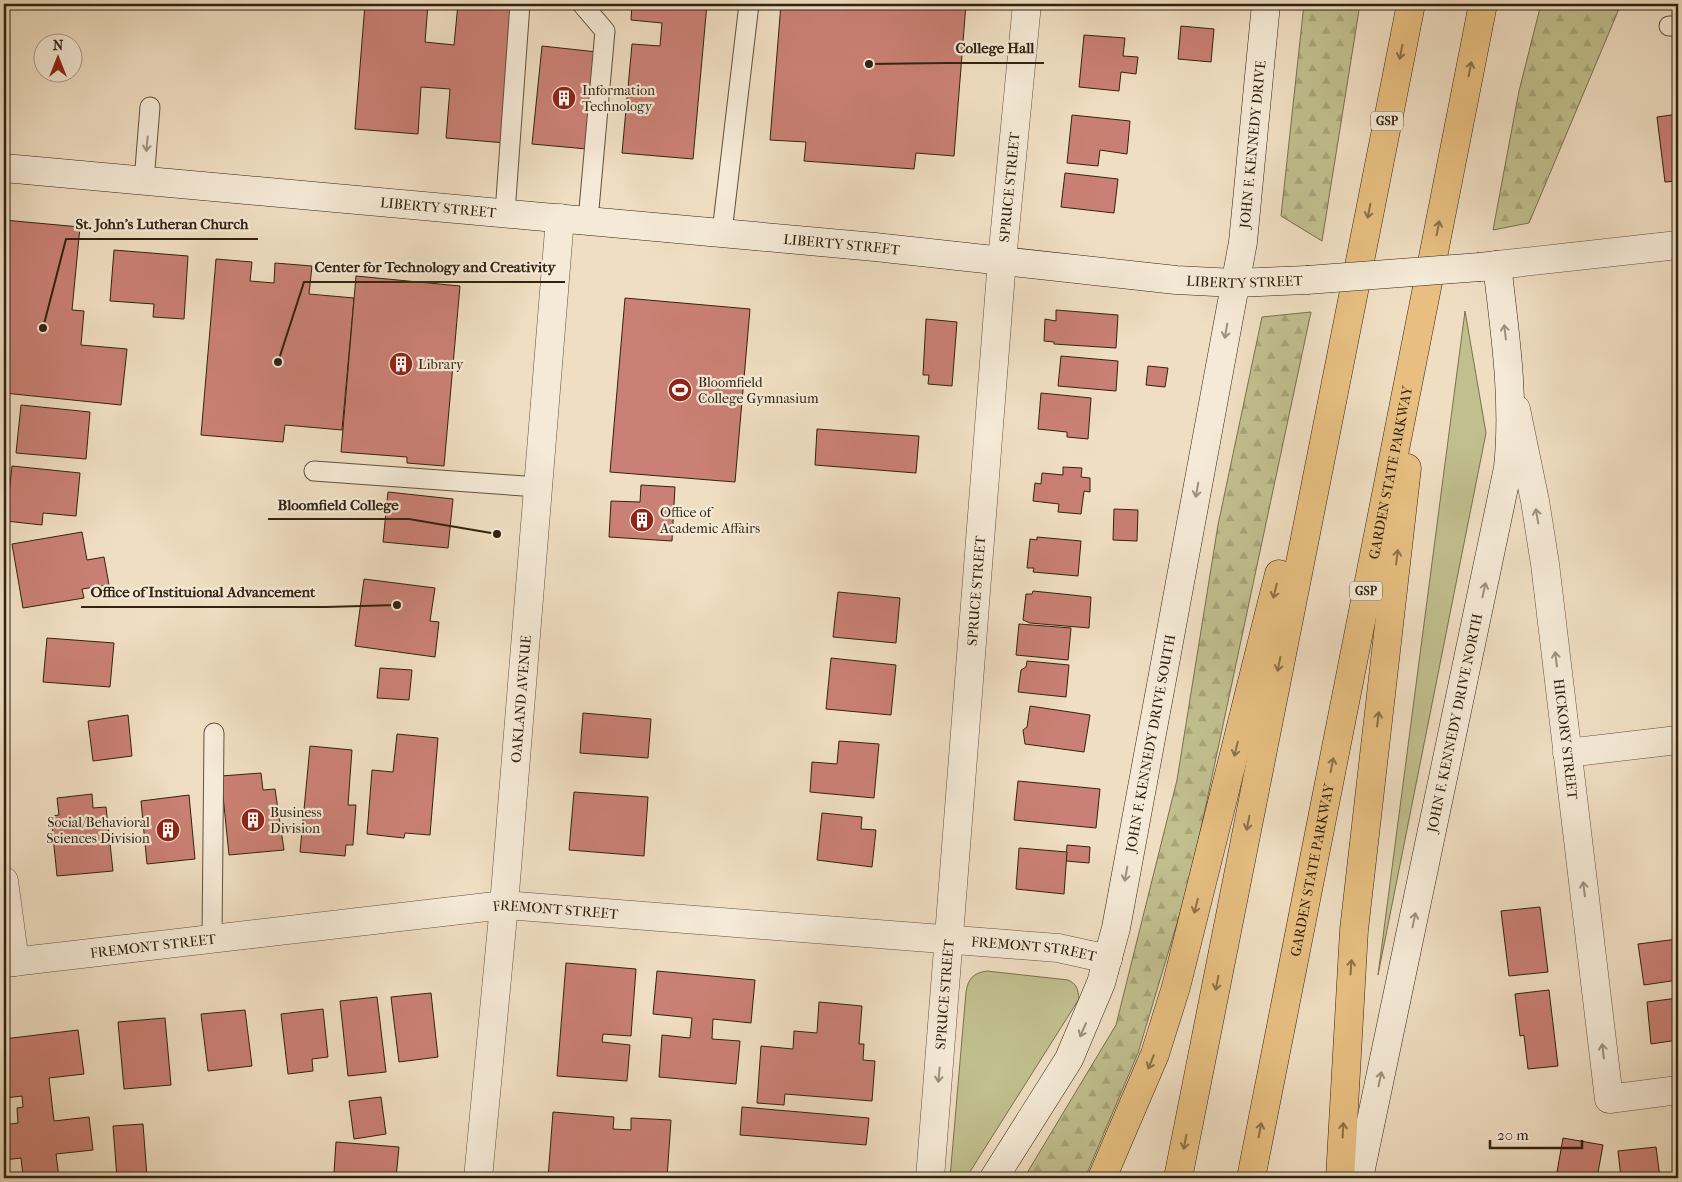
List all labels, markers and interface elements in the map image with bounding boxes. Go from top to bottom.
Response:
north arrow [32,32,82,82]
callout: College Hall [945,33,1044,63]
text: N [53,37,64,54]
text: College Hall [956,39,1035,57]
one-way arrow [1396,43,1405,59]
street label: JOHN F. KENNEDY DRIVE [1236,59,1269,230]
one-way arrow [1466,61,1476,77]
place label: Information Technology [582,82,655,115]
building icon: Information Technology [551,85,577,111]
road number: GSP [1371,112,1403,130]
street label: SPRUCE STREET [995,131,1023,243]
one-way arrow [142,136,151,152]
street label: LIBERTY STREET [379,194,498,221]
one-way arrow [1363,202,1373,218]
callout: St. John's Lutheran Church [66,209,258,239]
text: St. John's Lutheran Church [76,215,249,233]
one-way arrow [1434,220,1443,236]
street label: LIBERTY STREET [783,230,901,258]
callout: Center for Technology and Creativity [304,252,565,282]
text: Center for Technology and Creativity [315,258,556,276]
street label: LIBERTY STREET [1186,272,1304,292]
one-way arrow [1221,322,1230,338]
one-way arrow [1500,324,1510,340]
building icon: Library [388,351,414,377]
place label: Library [418,356,464,373]
place label: Bloomfield College Gymnasium [698,374,819,407]
sports icon: Bloomfield College Gymnasium [667,377,693,403]
street label: GARDEN STATE PARKWAY [1365,384,1416,561]
one-way arrow [1191,482,1201,498]
callout: Bloomfield College [268,489,409,519]
text: Bloomfield College [277,496,399,514]
place label: Office of Academic Affairs [659,504,760,537]
building icon: Office of Academic Affairs [629,507,655,533]
one-way arrow [1532,508,1542,524]
street label: SPRUCE STREET [963,534,989,647]
one-way arrow [1392,550,1402,566]
callout: Office of Instituional Advancement [81,577,326,607]
one-way arrow [1270,582,1279,598]
road number: GSP [1350,582,1382,600]
one-way arrow [1479,582,1489,598]
text: Office of Instituional Advancement [91,583,316,601]
street label: JOHN F. KENNEDY DRIVE NORTH [1423,612,1486,835]
street label: JOHN F. KENNEDY DRIVE SOUTH [1122,633,1179,855]
street label: OAKLAND AVENUE [507,634,535,763]
one-way arrow [1551,651,1561,667]
one-way arrow [1274,655,1284,671]
street label: HICKORY STREET [1550,678,1582,801]
one-way arrow [1373,711,1383,727]
one-way arrow [1231,740,1240,756]
one-way arrow [1328,757,1337,773]
street label: GARDEN STATE PARKWAY [1286,781,1337,958]
place label: Business Division [270,804,322,837]
building icon: Business Division [240,807,266,833]
place label: Social/Behavioral Sciences Division [46,814,150,847]
one-way arrow [1243,815,1252,831]
building icon: Social/Behavioral Sciences Division [155,817,181,843]
one-way arrow [1121,866,1130,882]
one-way arrow [1579,882,1589,898]
street label: FREMONT STREET [492,896,620,922]
one-way arrow [1191,898,1201,914]
one-way arrow [1410,913,1419,929]
street label: FREMONT STREET [89,930,217,961]
street label: FREMONT STREET [970,933,1099,965]
street label: SPRUCE STREET [932,938,957,1050]
one-way arrow [1347,960,1356,976]
one-way arrow [1211,974,1221,990]
one-way arrow [1077,1022,1087,1037]
one-way arrow [1598,1043,1608,1059]
one-way arrow [1146,1054,1156,1069]
one-way arrow [934,1067,943,1083]
one-way arrow [1376,1072,1385,1088]
scale bar [1490,1117,1582,1149]
one-way arrow [1338,1122,1347,1138]
one-way arrow [1256,1123,1265,1139]
text: 20 m [1497,1126,1529,1144]
one-way arrow [1180,1134,1190,1150]

